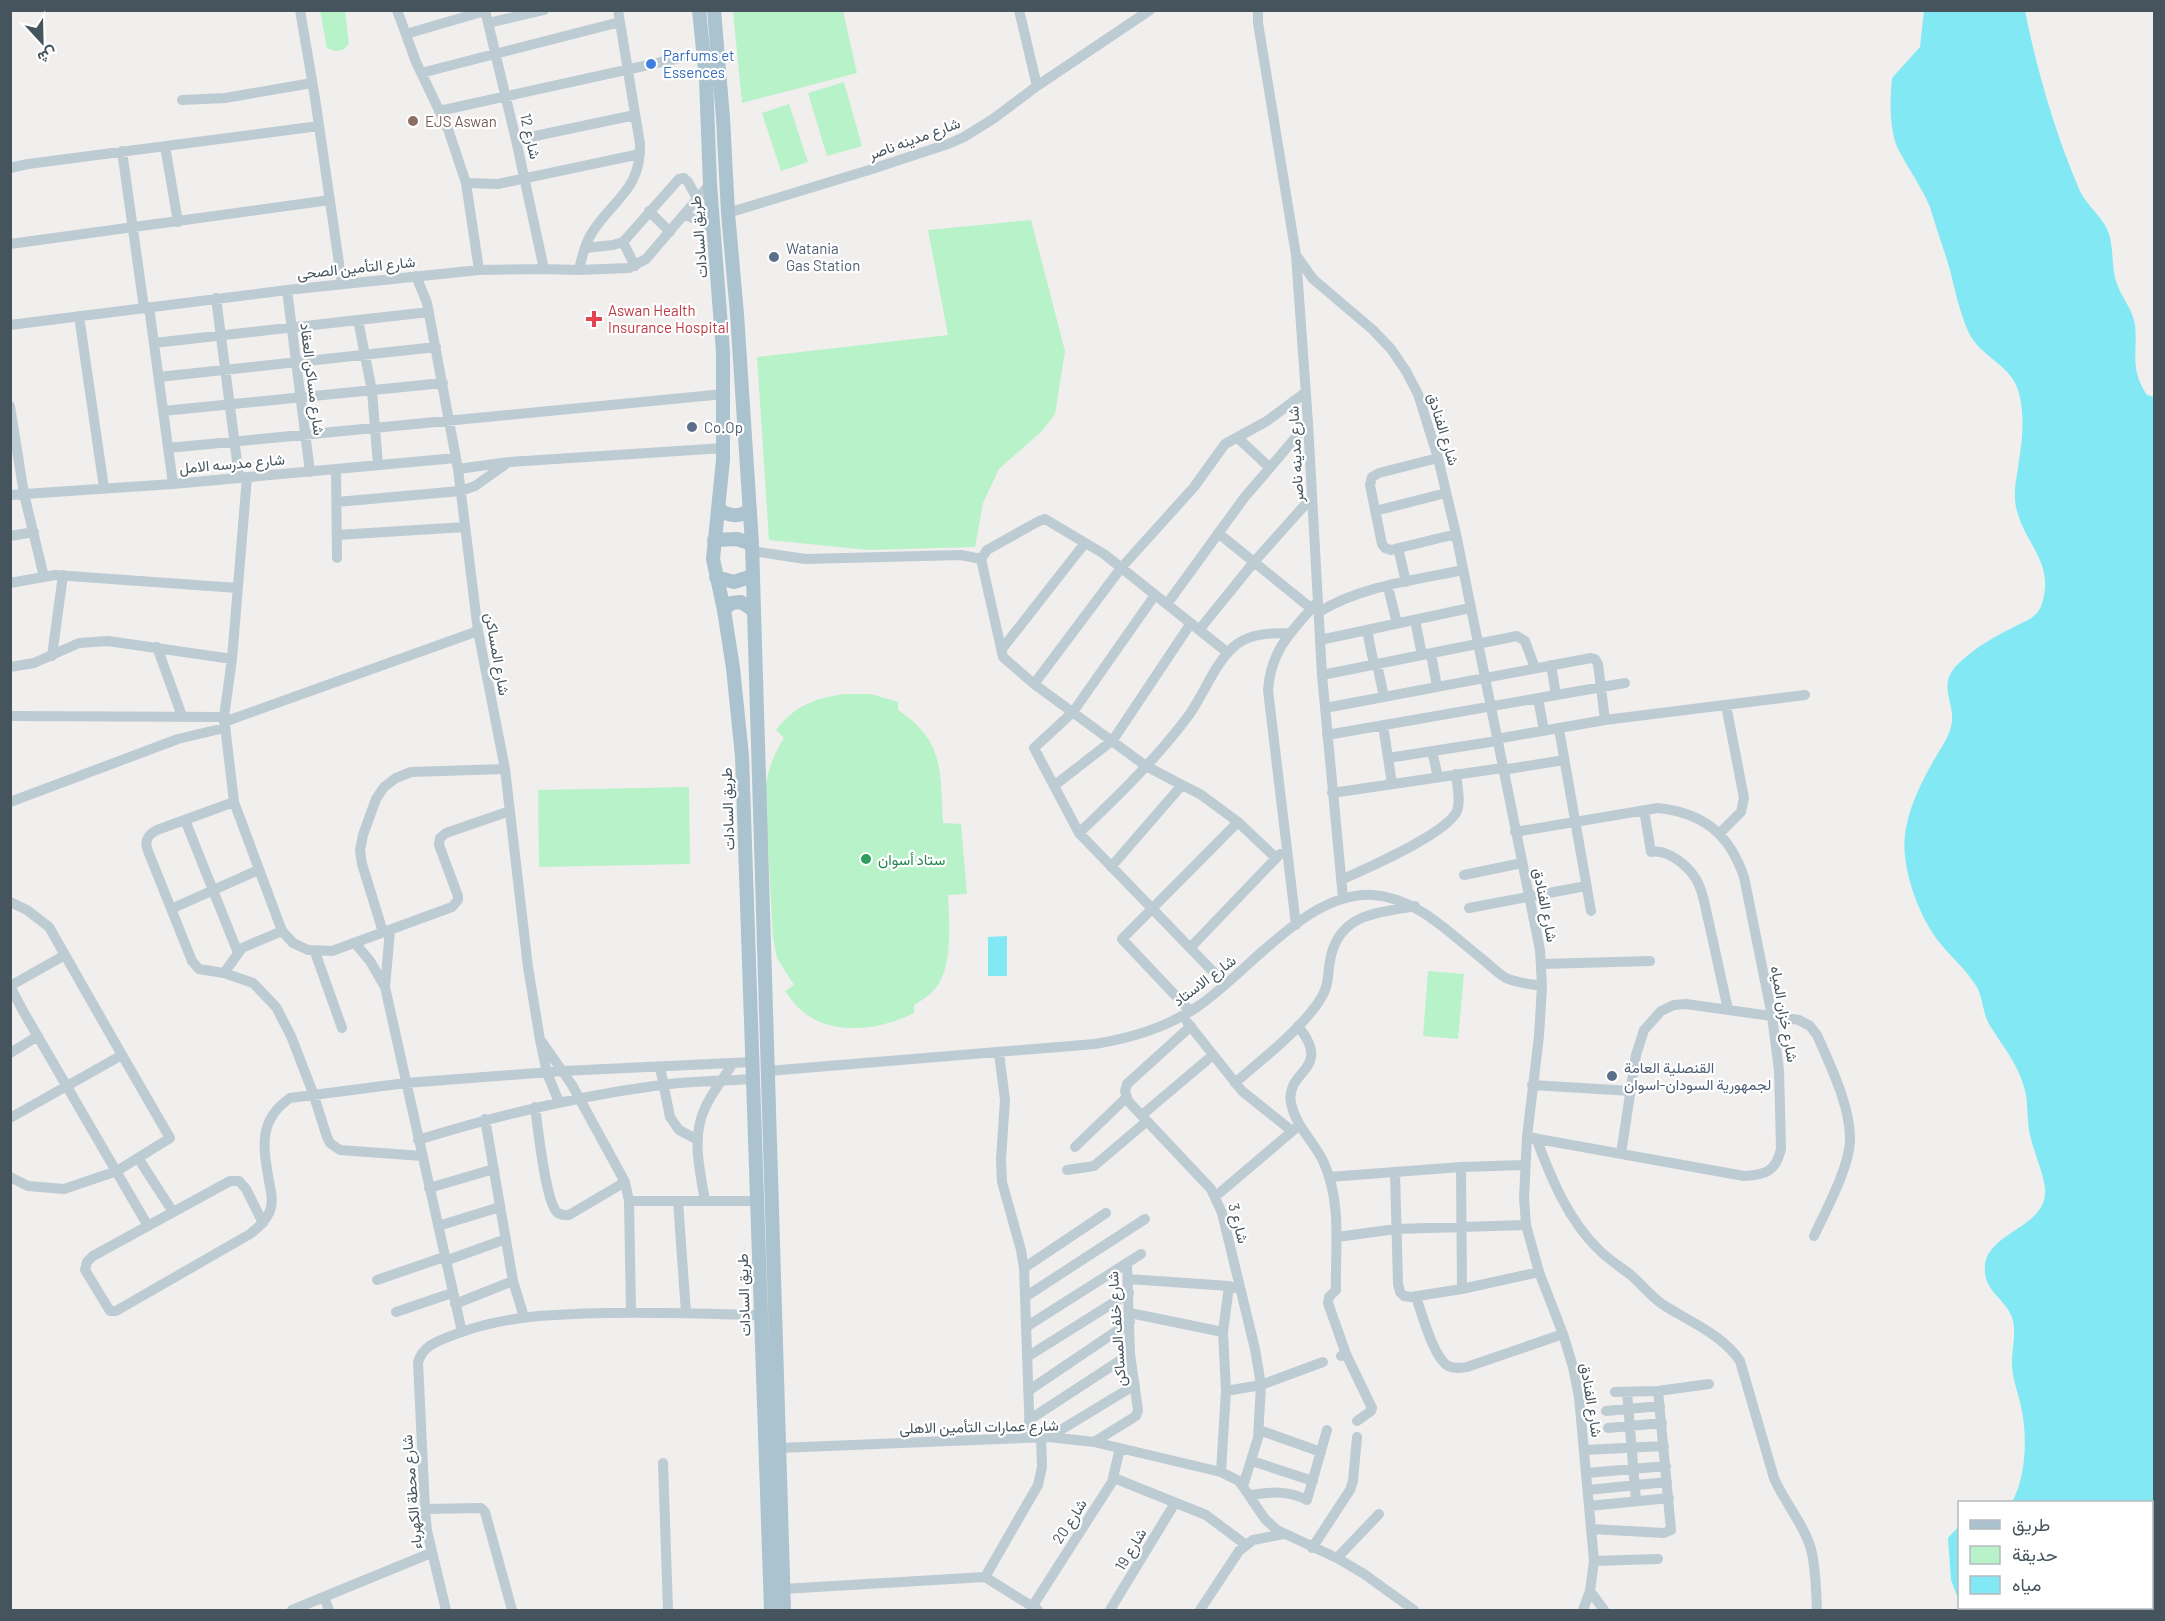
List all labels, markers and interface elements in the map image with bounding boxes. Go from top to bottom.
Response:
north arrow [12,12,72,72]
text: ش [35,43,60,69]
place label: Parfums et Essences [663,46,735,81]
marker: Parfums et Essences [644,57,658,71]
street label: شارع 12 [514,111,545,162]
place label: EJS Aswan [425,112,497,130]
street label: شارع مدينه ناصر [865,113,963,166]
marker: EJS Aswan [406,114,420,128]
street label: طريق السادات [685,194,713,279]
place label: Watania Gas Station [786,239,860,274]
marker: Watania Gas Station [767,250,781,264]
street label: شارع التأمين الصحى [296,252,417,285]
place label: Aswan Health Insurance Hospital [608,301,729,336]
marker: Aswan Health Insurance Hospital [585,310,603,328]
street label: شارع مساكن العقاد [294,322,329,437]
street label: شارع الفنادق [1422,391,1464,469]
street label: شارع مدينه ناصر [1283,405,1310,504]
place label: Co.Op [704,418,743,436]
marker: Co.Op [685,420,699,434]
street label: شارع مدرسه الامل [179,449,286,480]
street label: شارع المساكن [479,611,514,697]
street label: طريق السادات [717,767,739,851]
place label: ستاد أسوان [878,850,945,869]
marker: ستاد أسوان [859,852,873,866]
street label: شارع الفنادق [1527,866,1562,944]
street label: شارع الاستاد [1169,950,1241,1012]
street label: شارع خزان المياه [1765,964,1802,1064]
place label: القنصلية العامة لجمهورية السودان-اسوان [1624,1058,1771,1094]
marker: القنصلية العامة لجمهورية السودان-اسوان [1605,1069,1619,1083]
street label: شارع 3 [1222,1201,1253,1246]
street label: طريق السادات [733,1253,755,1337]
street label: شارع خلف المساكن [1103,1270,1132,1387]
street label: شارع الفنادق [1574,1362,1607,1439]
street label: شارع عمارات التأمين الاهلى [899,1416,1059,1439]
street label: شارع محطة الكهرباء [397,1433,428,1550]
street label: شارع 20 [1048,1495,1093,1548]
legend [1958,1501,2153,1609]
text: طريق [2012,1513,2050,1536]
street label: شارع 19 [1110,1524,1152,1575]
text: حديقة [2012,1543,2058,1565]
text: مياه [2012,1573,2041,1595]

